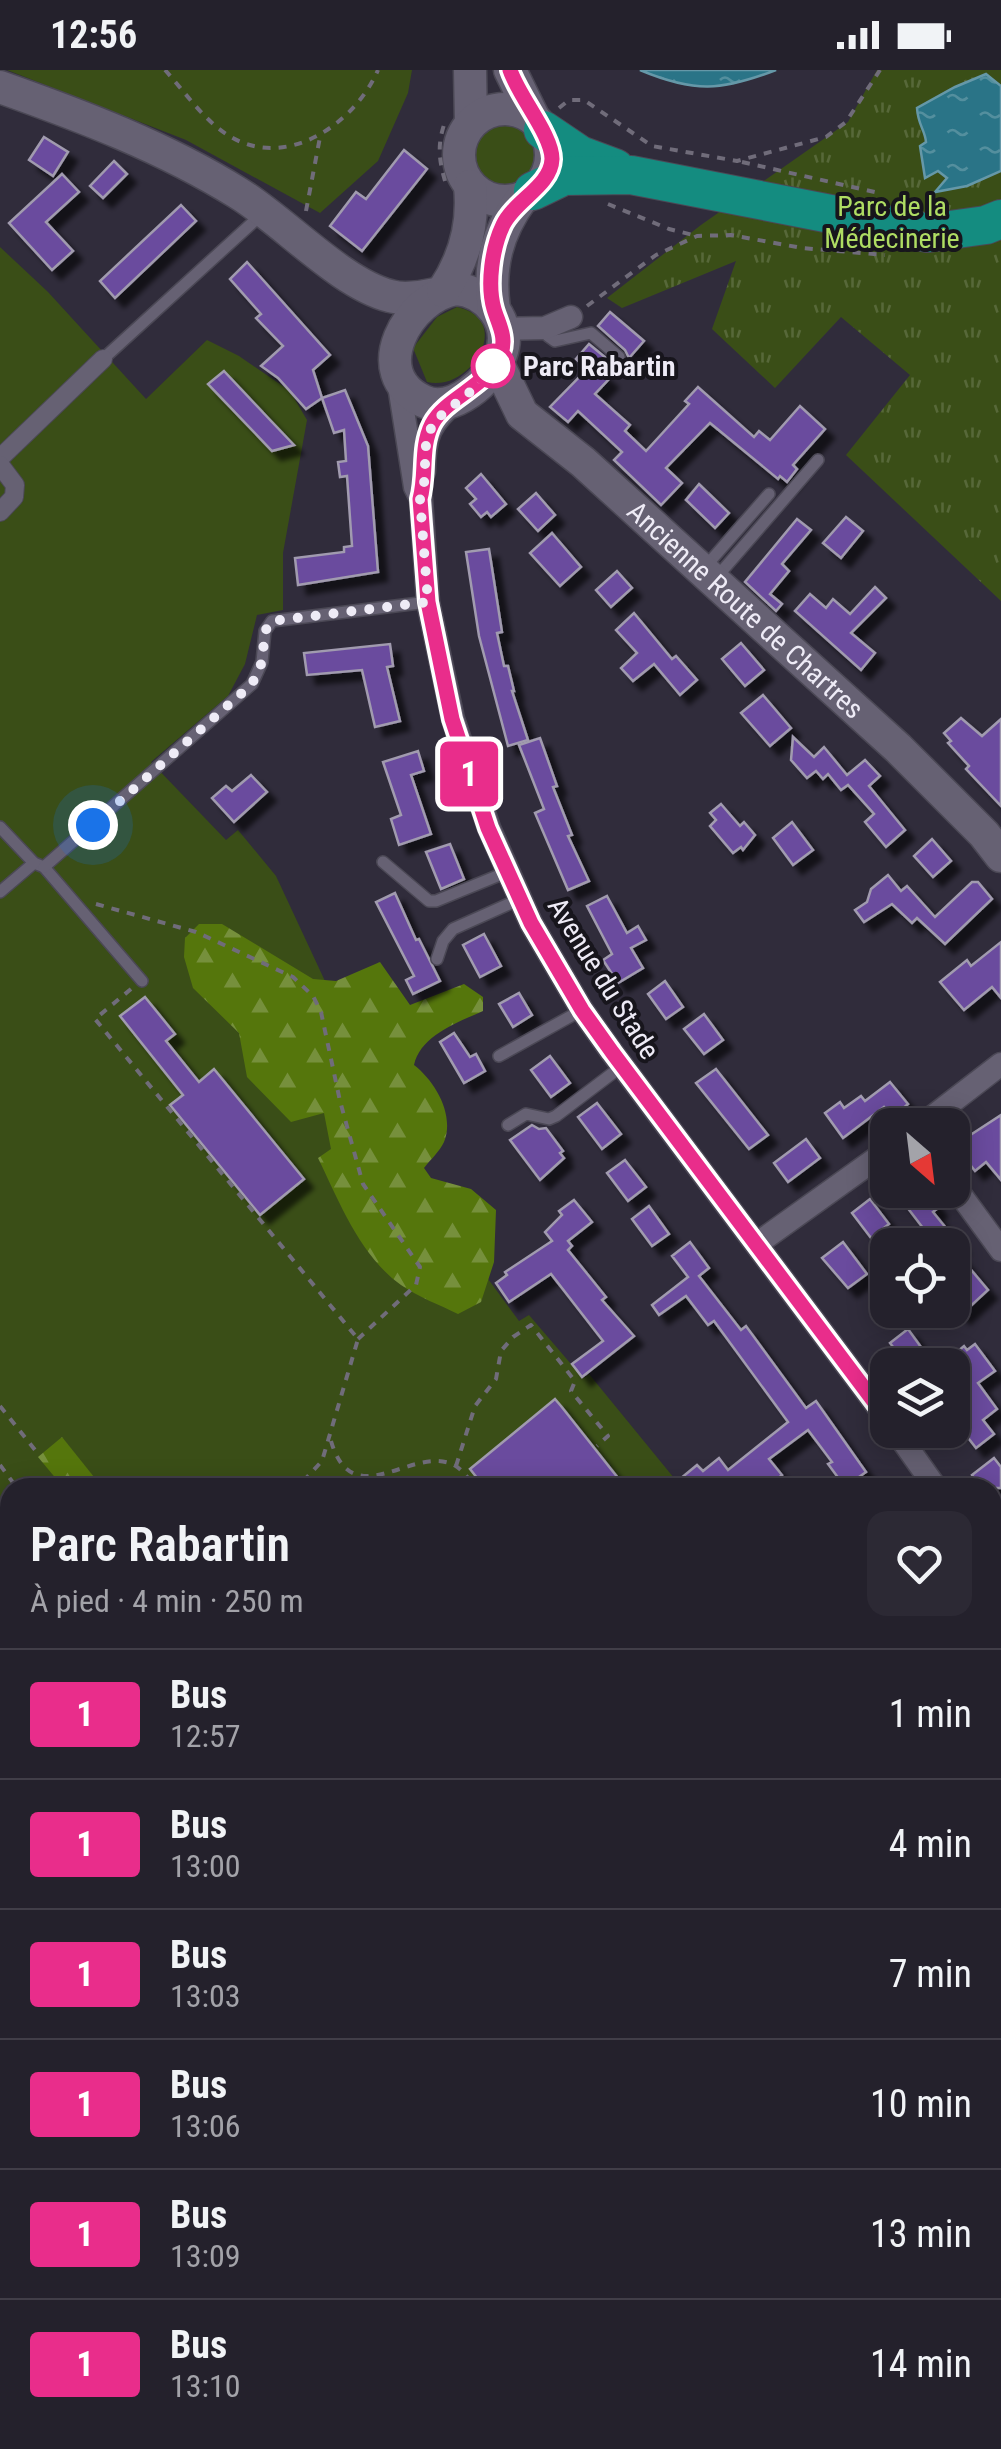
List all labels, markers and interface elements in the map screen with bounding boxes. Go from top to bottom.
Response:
text: 12:56 [50,13,137,57]
park label: Parc de la Médecinerie [824,190,960,255]
marker: Parc Rabartin [472,345,514,387]
place label: Parc Rabartin [523,350,675,383]
street label: Ancienne Route de Chartres [620,495,870,726]
line badge: 1 [436,742,502,806]
text: 1 [460,754,478,795]
your location [68,800,118,850]
street label: Avenue du Stade [541,891,666,1065]
north arrow [870,1108,970,1208]
map controls [870,1108,970,1448]
button: locate [870,1228,970,1328]
button: layers [870,1348,970,1448]
button: heart [867,1511,972,1616]
text: Parc Rabartin [30,1516,290,1573]
text: À pied · 4 min · 250 m [30,1582,304,1620]
text: Bus [170,1673,227,1717]
text: 1 min [889,1692,972,1736]
text: 1 [76,1694,94,1735]
text: 12:57 [170,1717,241,1755]
text: Bus [170,1803,227,1847]
text: 4 min [889,1822,972,1866]
text: 1 [76,1824,94,1865]
text: 13:00 [170,1847,241,1885]
text: Bus [170,1933,227,1977]
text: 7 min [889,1952,972,1996]
text: 1 [76,1954,94,1995]
text: 13:03 [170,1977,241,2015]
text: Bus [170,2063,227,2107]
text: 10 min [870,2082,972,2126]
text: 1 [76,2084,94,2125]
text: 13:06 [170,2107,241,2145]
text: Bus [170,2193,227,2237]
text: 13 min [870,2212,972,2256]
text: 1 [76,2214,94,2255]
text: 13:09 [170,2237,241,2275]
text: Bus [170,2323,227,2367]
text: 14 min [870,2342,972,2386]
text: 1 [76,2344,94,2385]
text: 13:10 [170,2367,241,2405]

